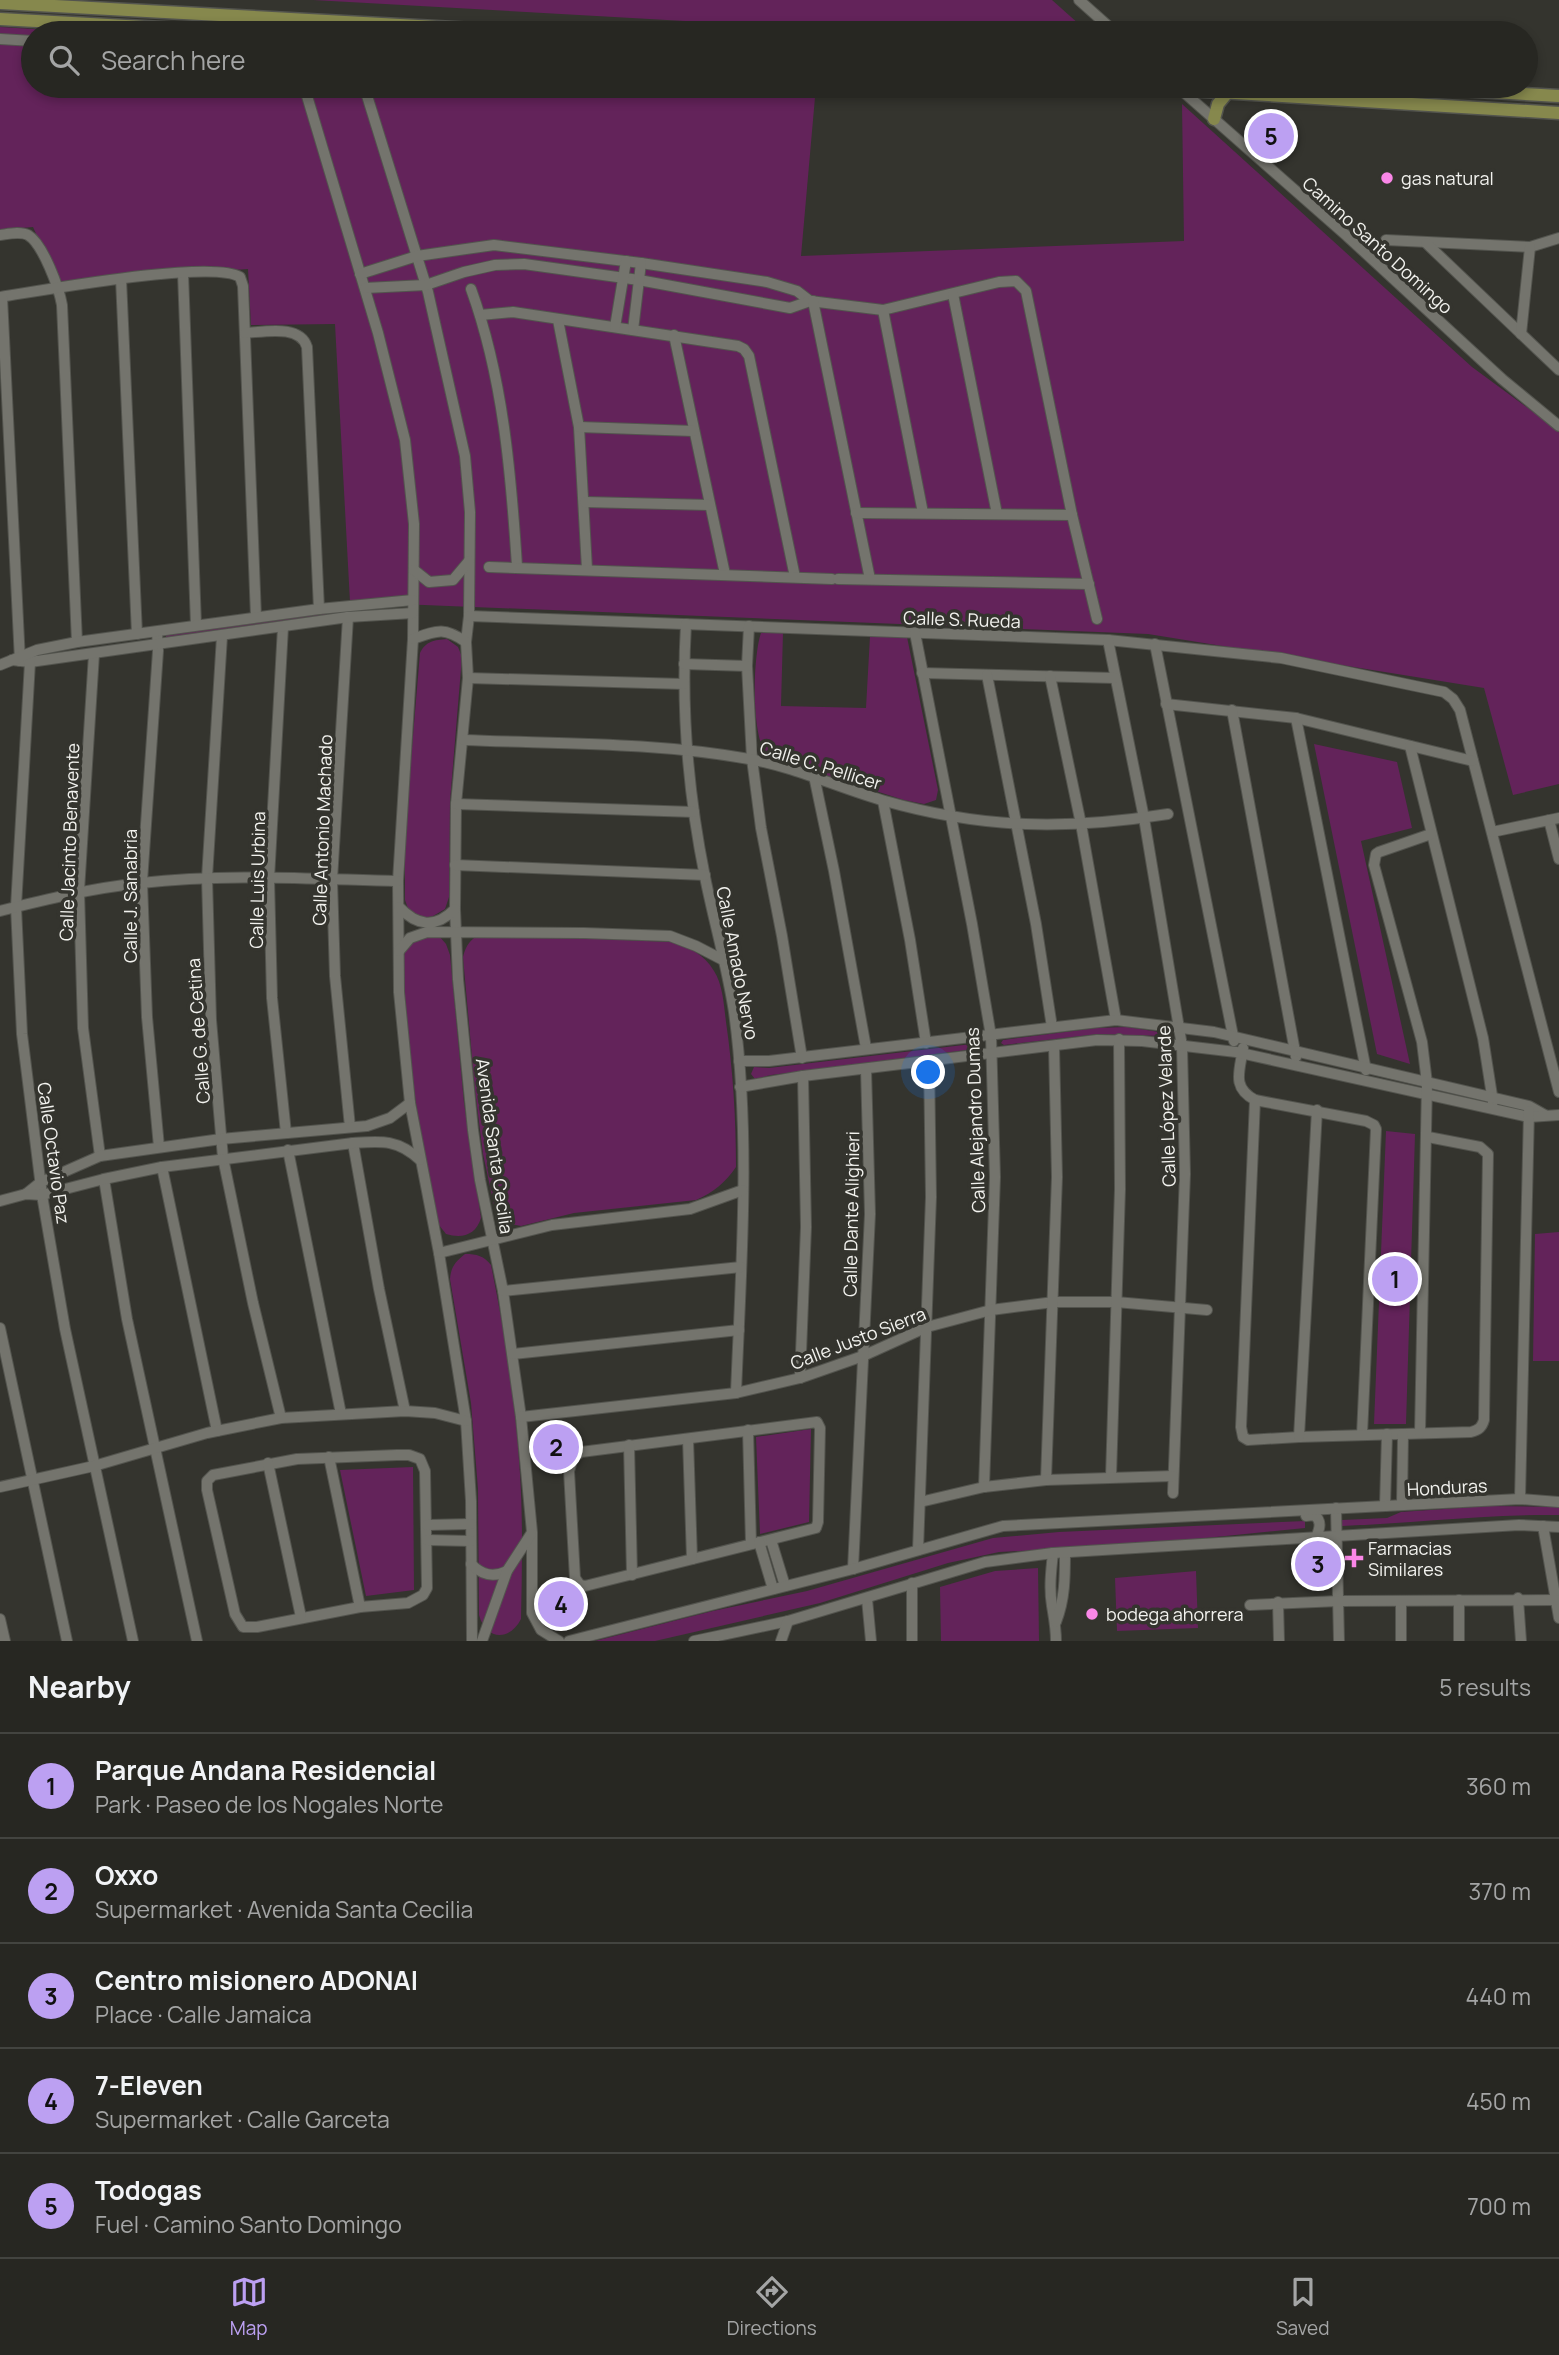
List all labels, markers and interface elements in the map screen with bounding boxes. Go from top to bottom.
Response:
search box [21,21,1538,98]
icon: search [45,41,83,79]
text: Search here [101,42,246,78]
pin: 5 [1248,110,1294,162]
place label: gas natural [1401,166,1494,190]
marker: gas natural [1379,170,1395,186]
street label: Camino Santo Domingo [1298,171,1458,319]
street label: Calle S. Rueda [903,605,1021,633]
street label: Calle Antonio Machado [307,734,337,926]
street label: Calle C. Pellicer [757,735,885,795]
street label: Calle Jacinto Benavente [54,743,84,941]
street label: Calle Luis Urbina [244,811,270,949]
street label: Calle J. Sanabria [118,829,142,963]
street label: Calle Amado Nervo [711,884,765,1042]
street label: Calle G. de Cetina [181,958,215,1104]
street label: Calle López Velarde [1151,1025,1181,1187]
street label: Calle Alejandro Dumas [960,1027,990,1213]
your location [911,1055,945,1089]
street label: Avenida Santa Cecilia [471,1057,519,1235]
street label: Calle Octavio Paz [32,1081,76,1225]
street label: Calle Dante Alighieri [838,1131,864,1297]
pin: 1 [1372,1253,1418,1305]
street label: Calle Justo Sierra [787,1301,929,1375]
pin: 2 [533,1421,579,1473]
street label: Honduras [1406,1473,1488,1501]
place label: Farmacias Similares [1368,1536,1452,1581]
pin: 3 [1295,1538,1341,1590]
marker: Farmacias Similares [1346,1550,1362,1566]
pin: 4 [538,1578,584,1630]
place label: bodega ahorrera [1106,1602,1244,1626]
marker: bodega ahorrera [1084,1606,1100,1622]
text: Nearby [28,1666,131,1707]
text: 5 results [1439,1671,1531,1703]
text: Parque Andana Residencial [95,1752,436,1788]
text: 1 [46,1770,56,1802]
text: 360 m [1466,1770,1531,1802]
text: Park · Paseo de los Nogales Norte [95,1788,443,1820]
text: Oxxo [95,1857,158,1893]
text: 2 [44,1875,58,1907]
text: 370 m [1469,1875,1531,1907]
text: Supermarket · Avenida Santa Cecilia [95,1893,473,1925]
text: Centro misionero ADONAI [95,1962,418,1998]
text: 3 [44,1980,58,2012]
text: 440 m [1466,1980,1531,2012]
text: Place · Calle Jamaica [95,1998,312,2030]
text: 7-Eleven [95,2067,203,2103]
text: 4 [44,2085,58,2117]
text: 450 m [1466,2085,1531,2117]
text: Supermarket · Calle Garceta [95,2103,390,2135]
text: Todogas [95,2172,202,2208]
text: 5 [44,2190,58,2222]
text: 700 m [1467,2190,1531,2222]
text: Fuel · Camino Santo Domingo [95,2208,402,2240]
tab: Map [230,2273,268,2341]
tab: Directions [727,2273,817,2341]
tab: Saved [1276,2273,1329,2341]

